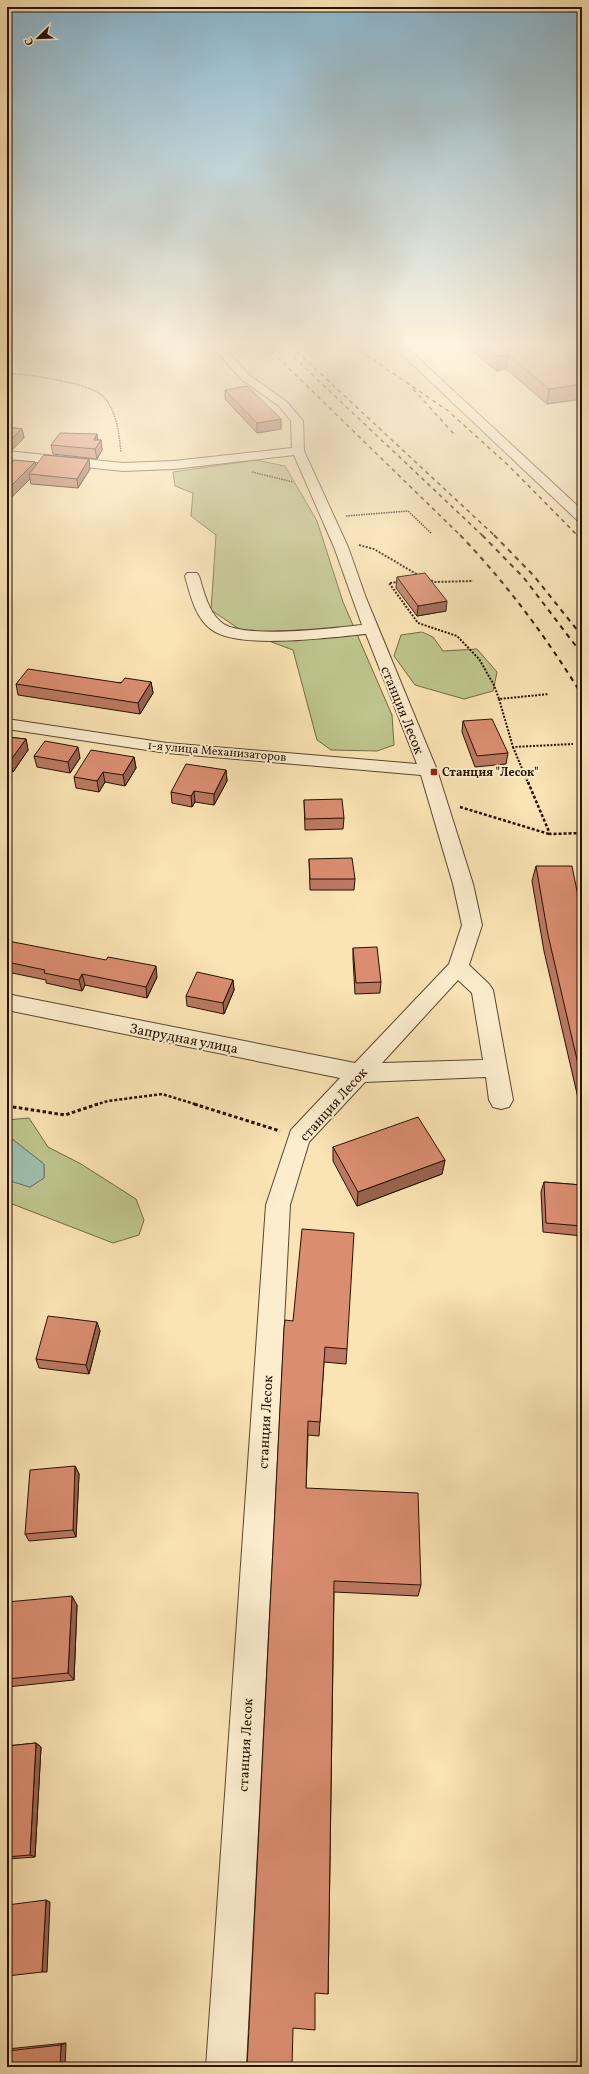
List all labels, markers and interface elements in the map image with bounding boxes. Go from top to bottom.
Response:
north arrow [18,18,58,58]
text: С [22,35,38,48]
street label: станция Лесок [375,664,428,758]
street label: 1-я улица Механизаторов [147,738,287,766]
place label: Станция "Лесок" [442,765,539,781]
marker: Станция "Лесок" [429,767,439,777]
street label: Запрудная улица [128,1020,240,1059]
street label: станция Лесок [296,1064,373,1146]
street label: станция Лесок [255,1374,278,1469]
street label: станция Лесок [235,1697,258,1792]

